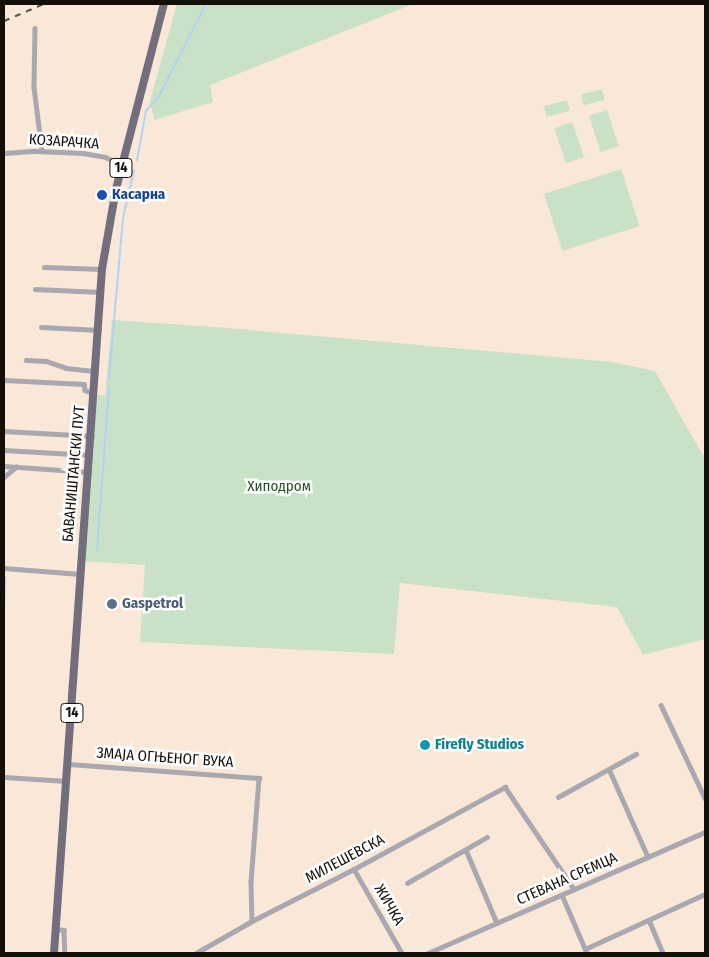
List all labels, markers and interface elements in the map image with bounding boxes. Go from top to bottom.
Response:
street label: КОЗАРАЧКА [28,131,100,153]
road number: 14 [108,156,134,180]
place label: Касарна [112,186,165,204]
marker: Касарна [96,189,108,201]
street label: БАВАНИШТАНСКИ ПУТ [59,405,89,543]
park label: Хиподром [247,478,311,496]
place label: Gaspetrol [122,595,183,613]
marker: Gaspetrol [106,598,118,610]
road number: 14 [60,701,84,724]
place label: Firefly Studios [435,736,524,754]
marker: Firefly Studios [419,739,431,751]
street label: ЗМАЈА ОГЊЕНОГ ВУКА [96,744,234,772]
street label: МИЛЕШЕВСКА [302,831,388,887]
street label: СТЕВАНА СРЕМЦА [514,849,620,909]
street label: ЖИЧКА [370,881,408,929]

